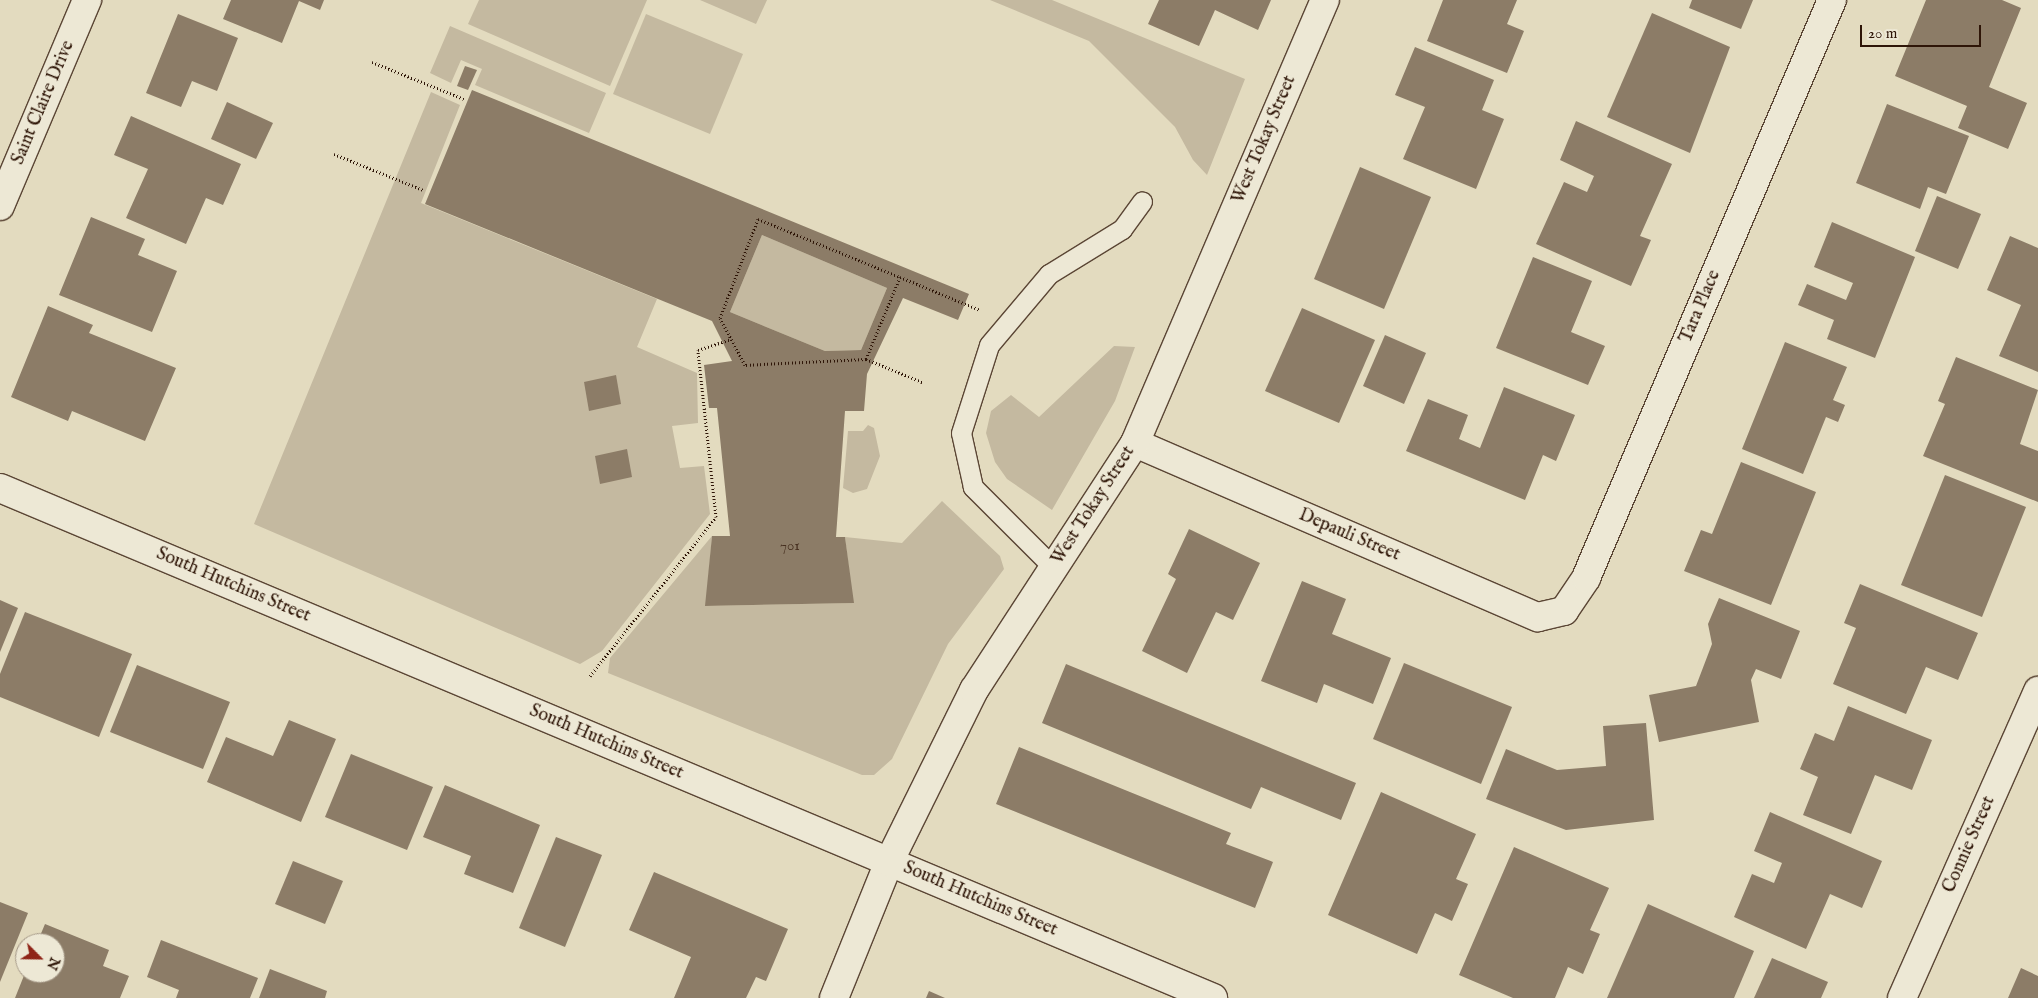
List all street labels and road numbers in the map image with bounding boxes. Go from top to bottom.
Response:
street label: Saint Claire Drive [8,38,80,168]
street label: West Tokay Street [1228,73,1302,207]
street label: Tara Place [1676,267,1726,347]
street label: West Tokay Street [1048,443,1140,569]
street label: Depauli Street [1295,505,1403,567]
street label: South Hutchins Street [153,544,313,628]
street label: South Hutchins Street [526,701,686,785]
street label: Connie Street [1939,793,2001,897]
street label: South Hutchins Street [900,858,1060,942]

